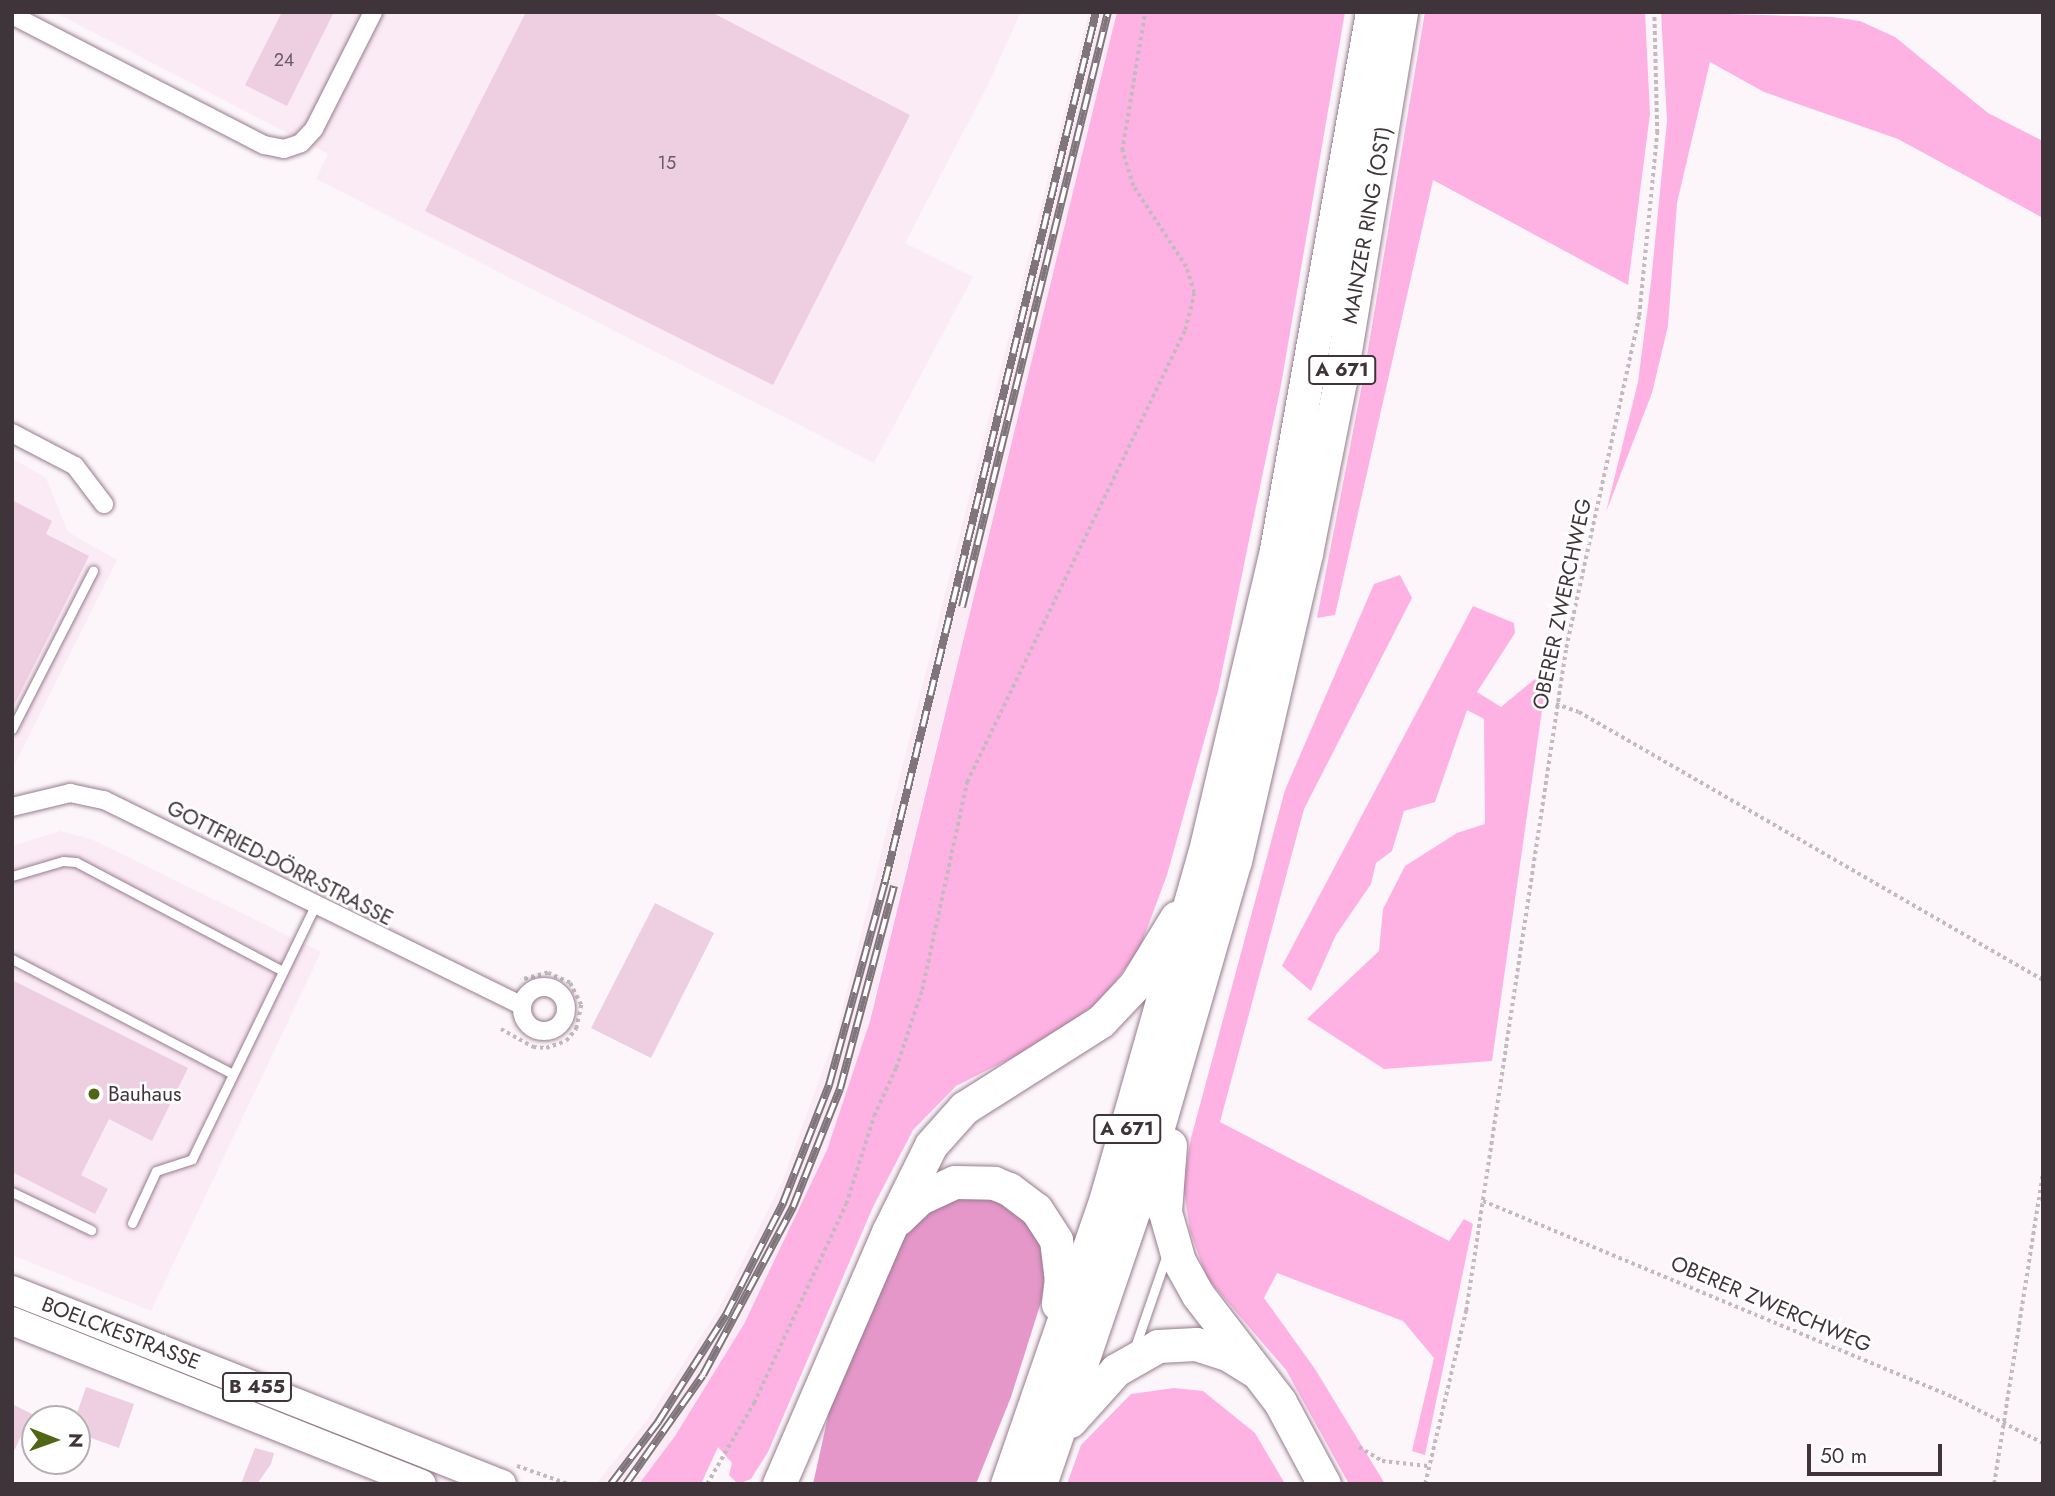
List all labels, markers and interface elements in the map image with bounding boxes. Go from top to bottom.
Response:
house number: 24 [274,49,294,71]
street label: MAINZER RING (OST) [1337,124,1397,326]
house number: 15 [658,152,676,174]
road number: A 671 [1307,354,1377,386]
street label: OBERER ZWERCHWEG [1527,496,1597,712]
street label: GOTTFRIED-DÖRR-STRASSE [163,795,397,931]
place label: Bauhaus [108,1081,181,1107]
marker: Bauhaus [86,1086,102,1102]
road number: A 671 [1092,1114,1162,1144]
street label: OBERER ZWERCHWEG [1667,1250,1875,1358]
street label: BOELCKESTRASSE [38,1291,204,1375]
road number: B 455 [220,1372,294,1402]
north arrow [21,1405,91,1475]
scale bar [1810,1430,1945,1474]
text: N [62,1433,89,1448]
text: 50 m [1820,1441,1867,1471]

